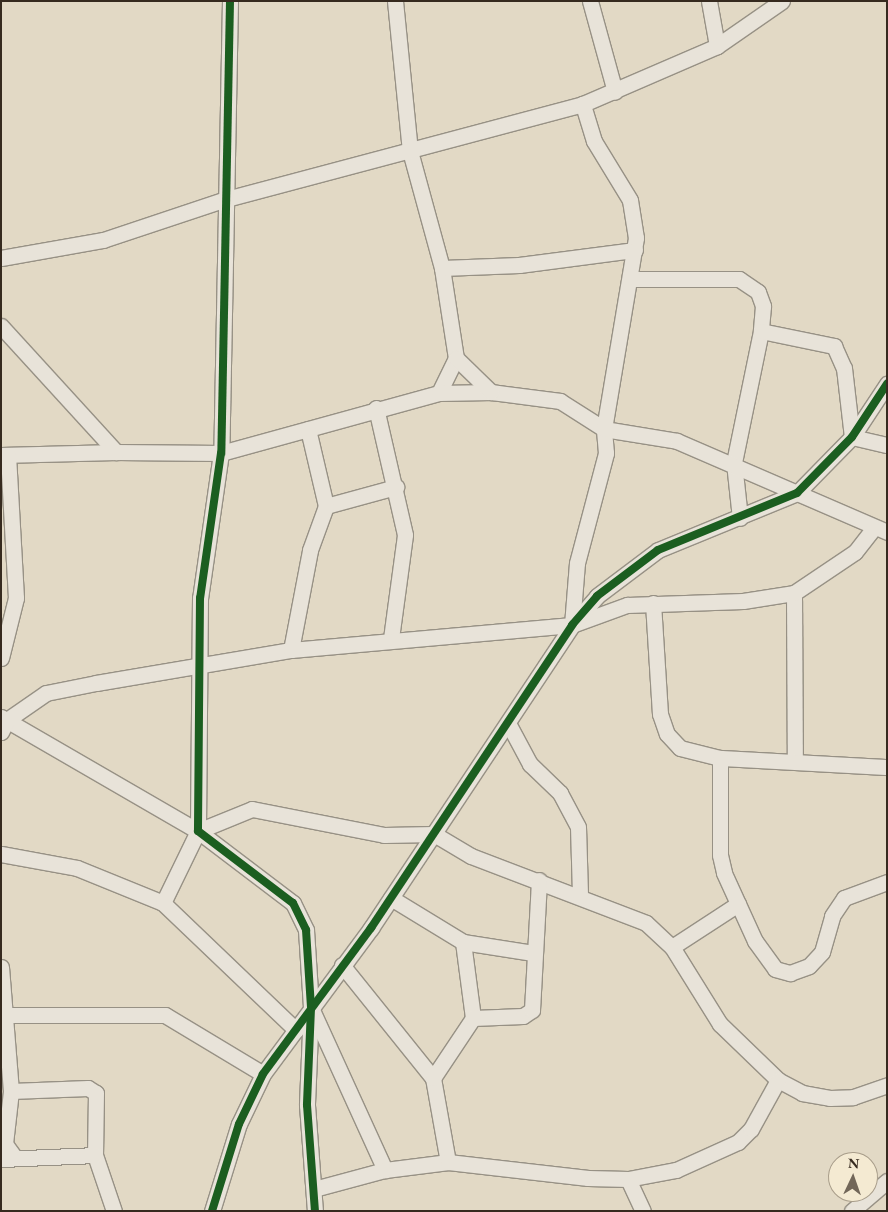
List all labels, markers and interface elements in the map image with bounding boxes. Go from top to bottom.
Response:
north arrow [828,1152,878,1202]
text: N [848,1154,860,1172]

